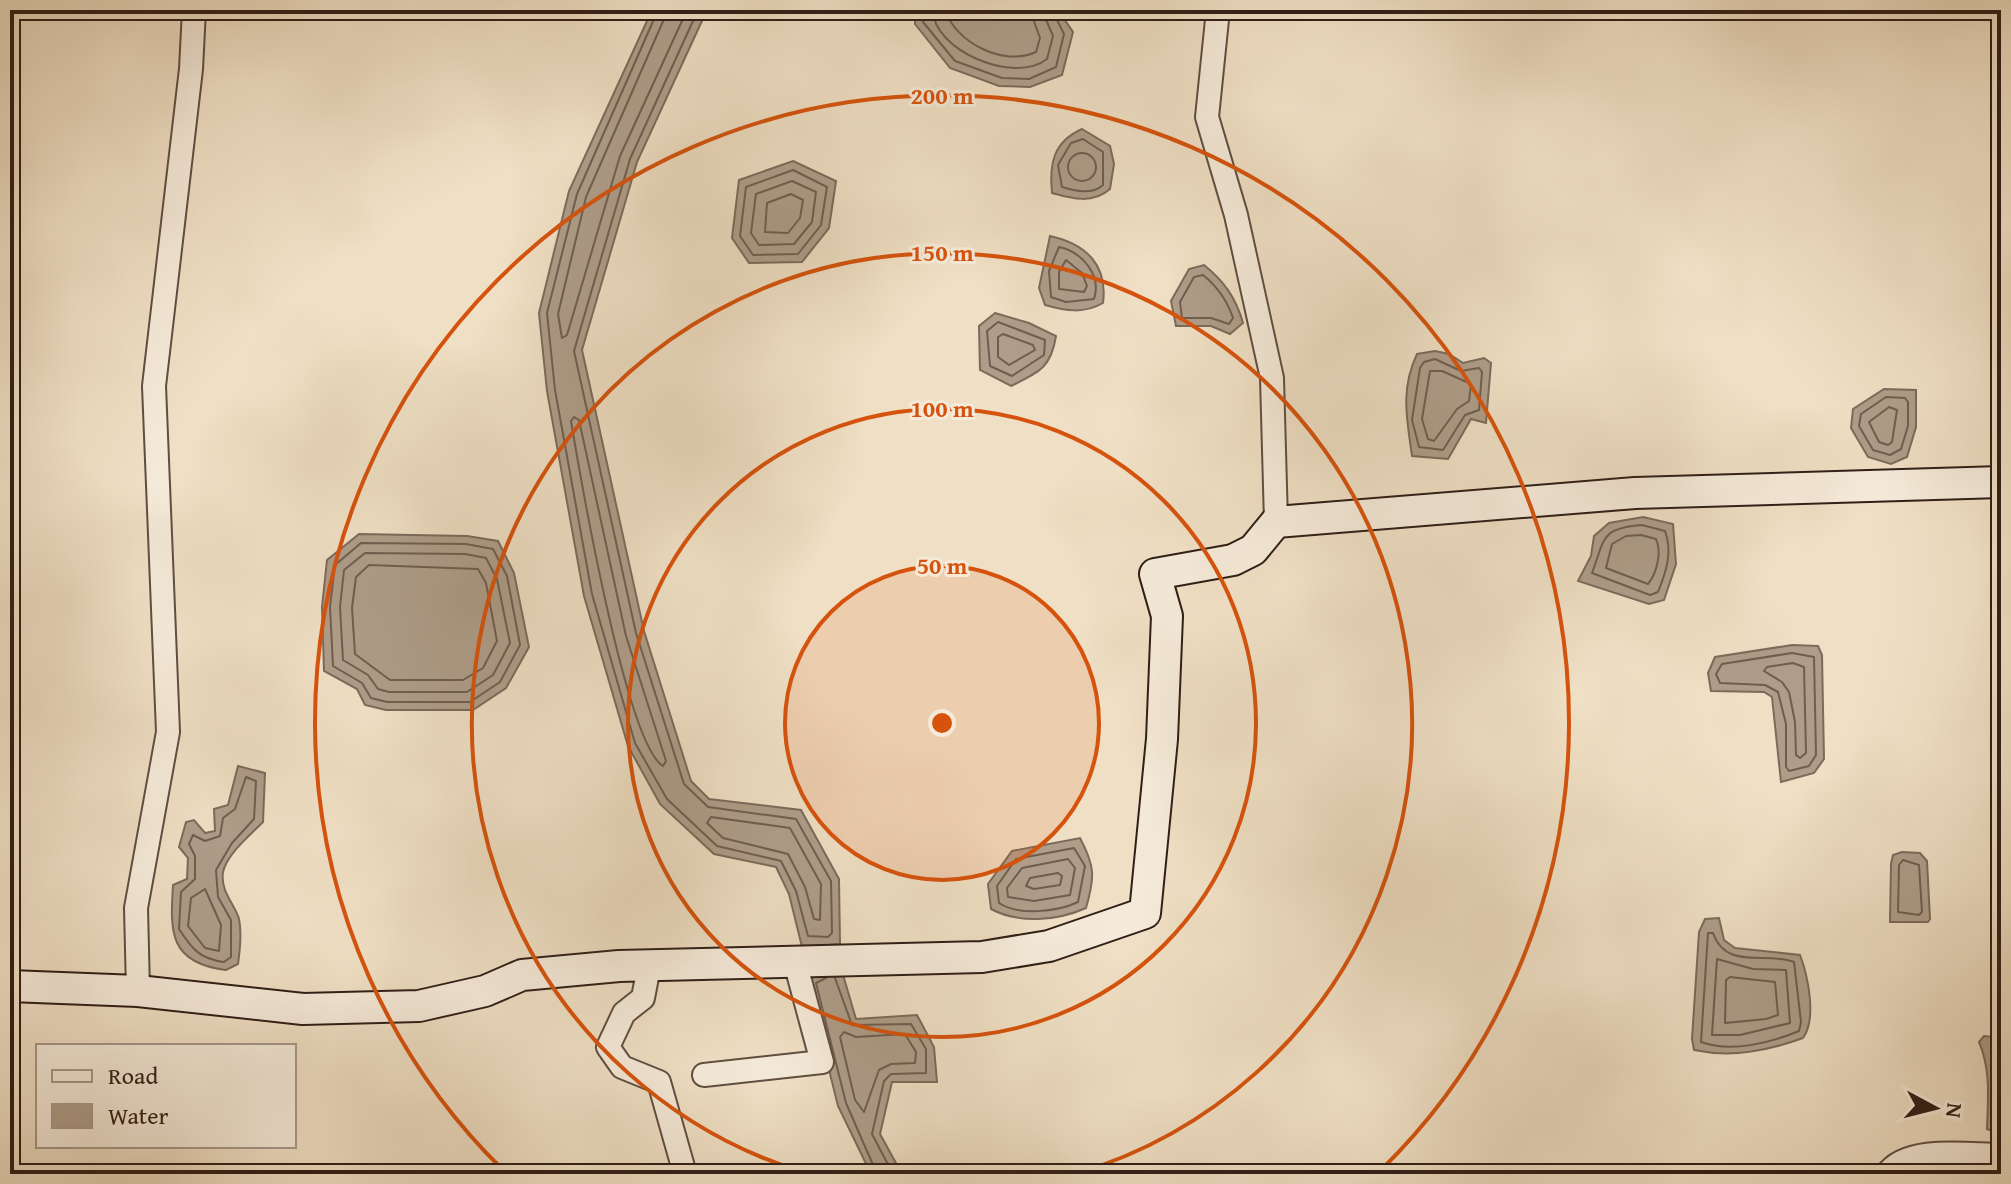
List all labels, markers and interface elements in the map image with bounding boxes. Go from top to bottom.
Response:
text: 200 m [910,78,974,113]
text: 150 m [910,235,974,270]
text: 100 m [910,391,974,426]
text: 50 m [917,548,968,583]
centre of rings [928,709,956,737]
legend [36,1044,296,1148]
text: Road [108,1058,158,1093]
north arrow [1895,1068,1975,1148]
text: Water [108,1098,169,1133]
text: N [1938,1101,1972,1120]

